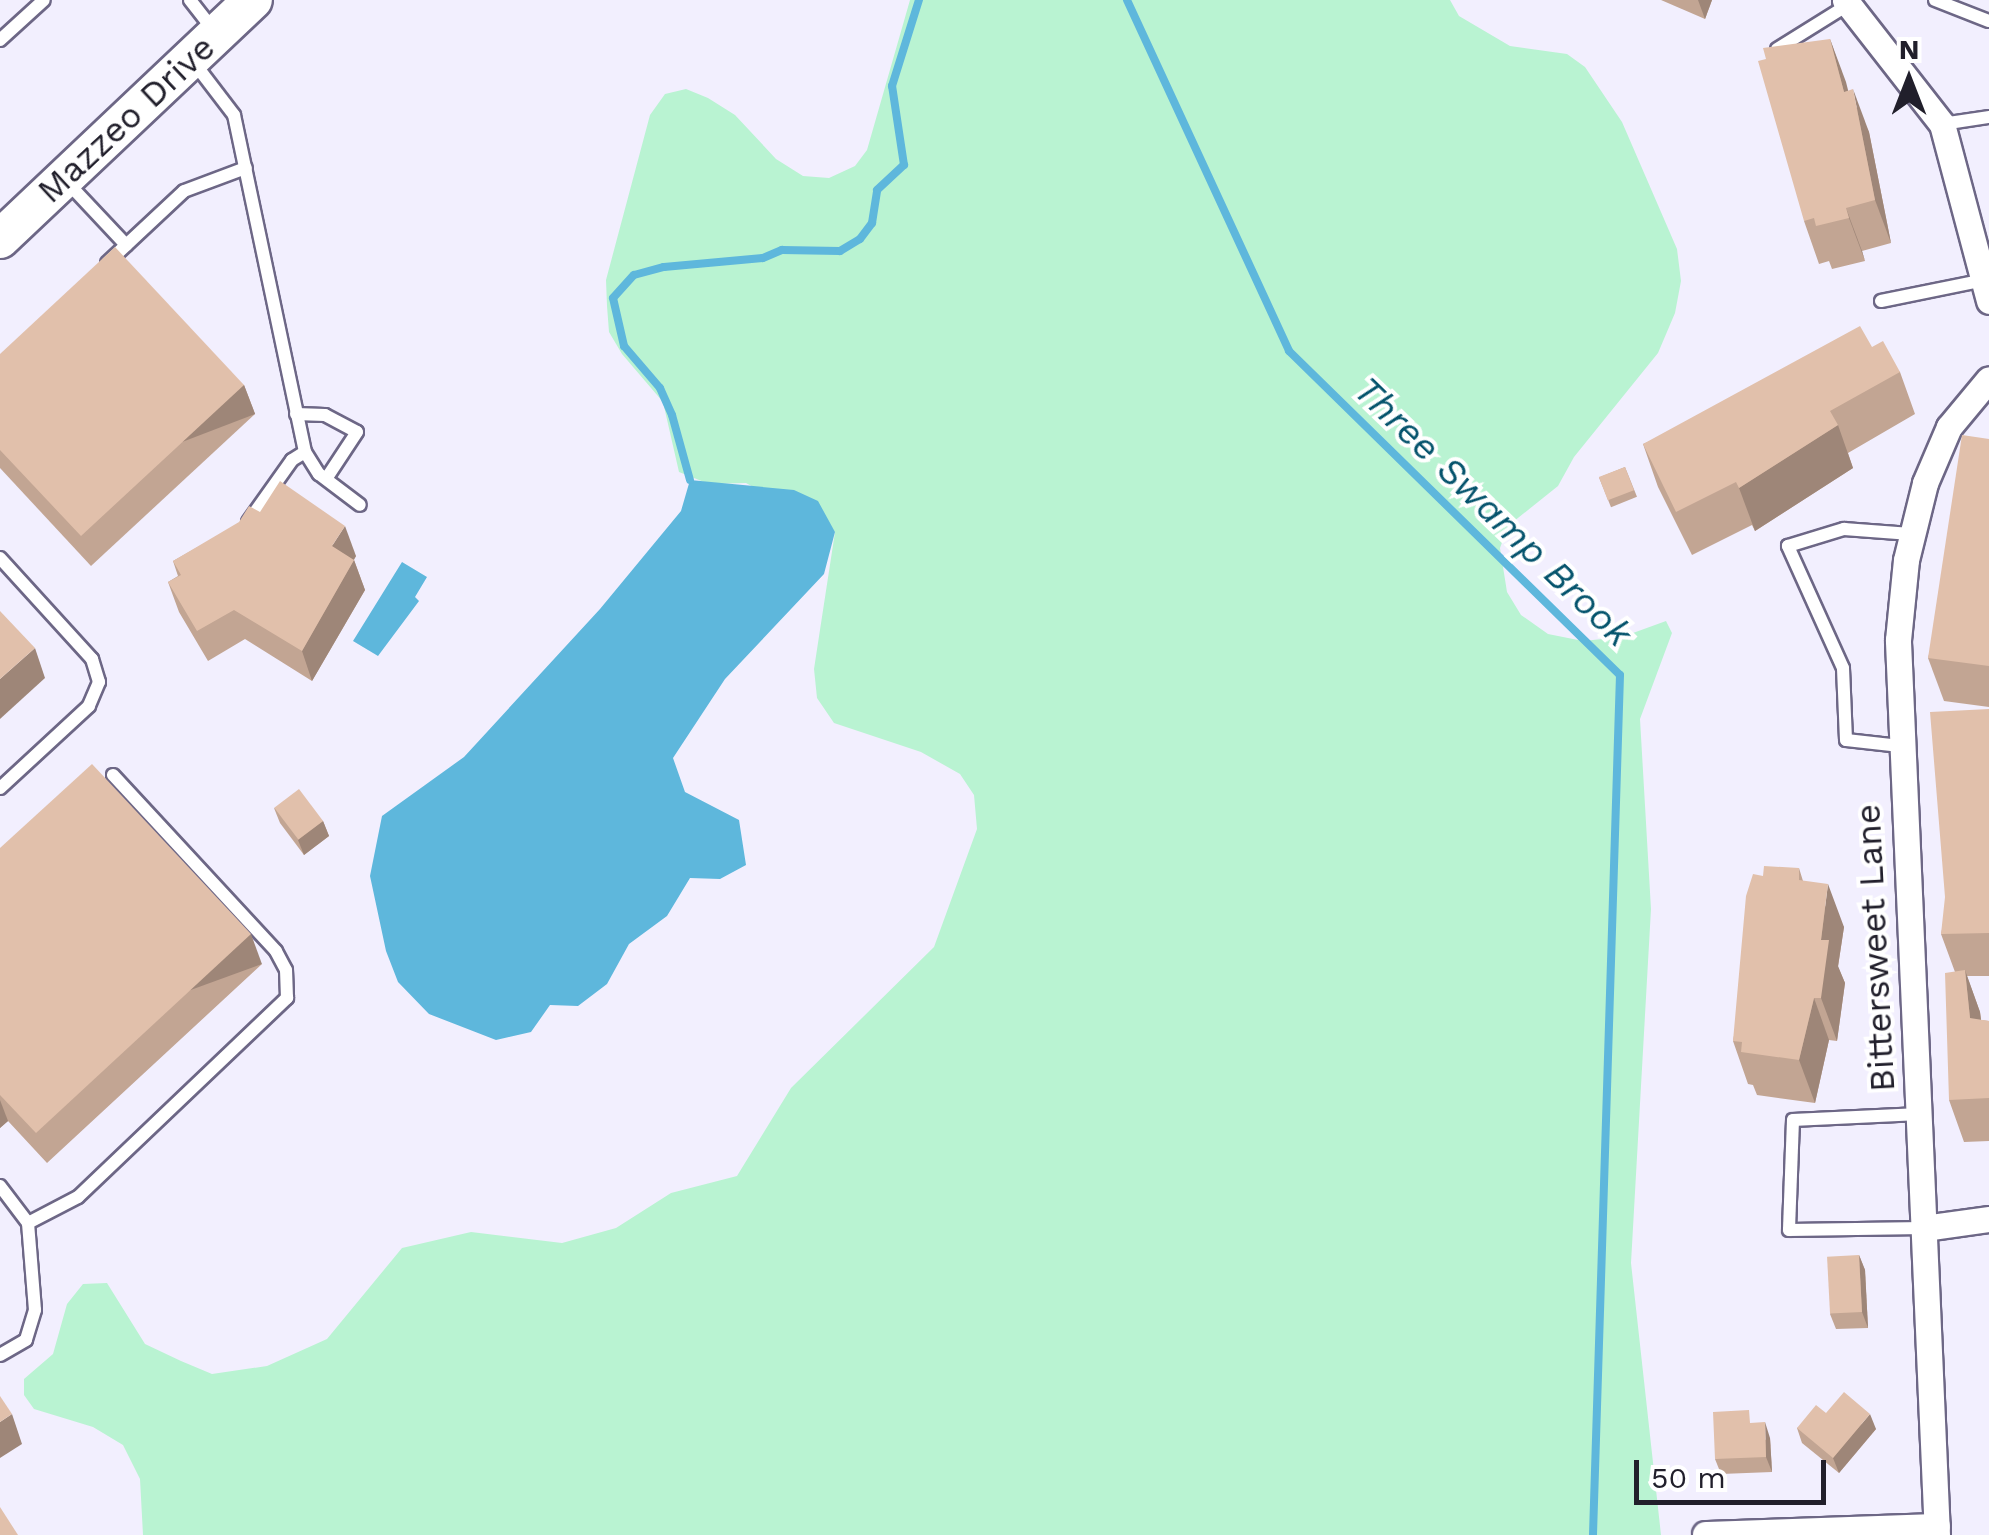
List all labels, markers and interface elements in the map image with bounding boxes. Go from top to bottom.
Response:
street label: Mazzeo Drive [29,26,223,212]
north arrow [1859,30,1959,130]
text: N [1899,33,1919,66]
water label: Three Swamp Brook [1344,367,1642,657]
street label: Bittersweet Lane [1846,803,1904,1093]
scale bar [1639,1440,1832,1502]
text: 50 m [1651,1460,1726,1495]

